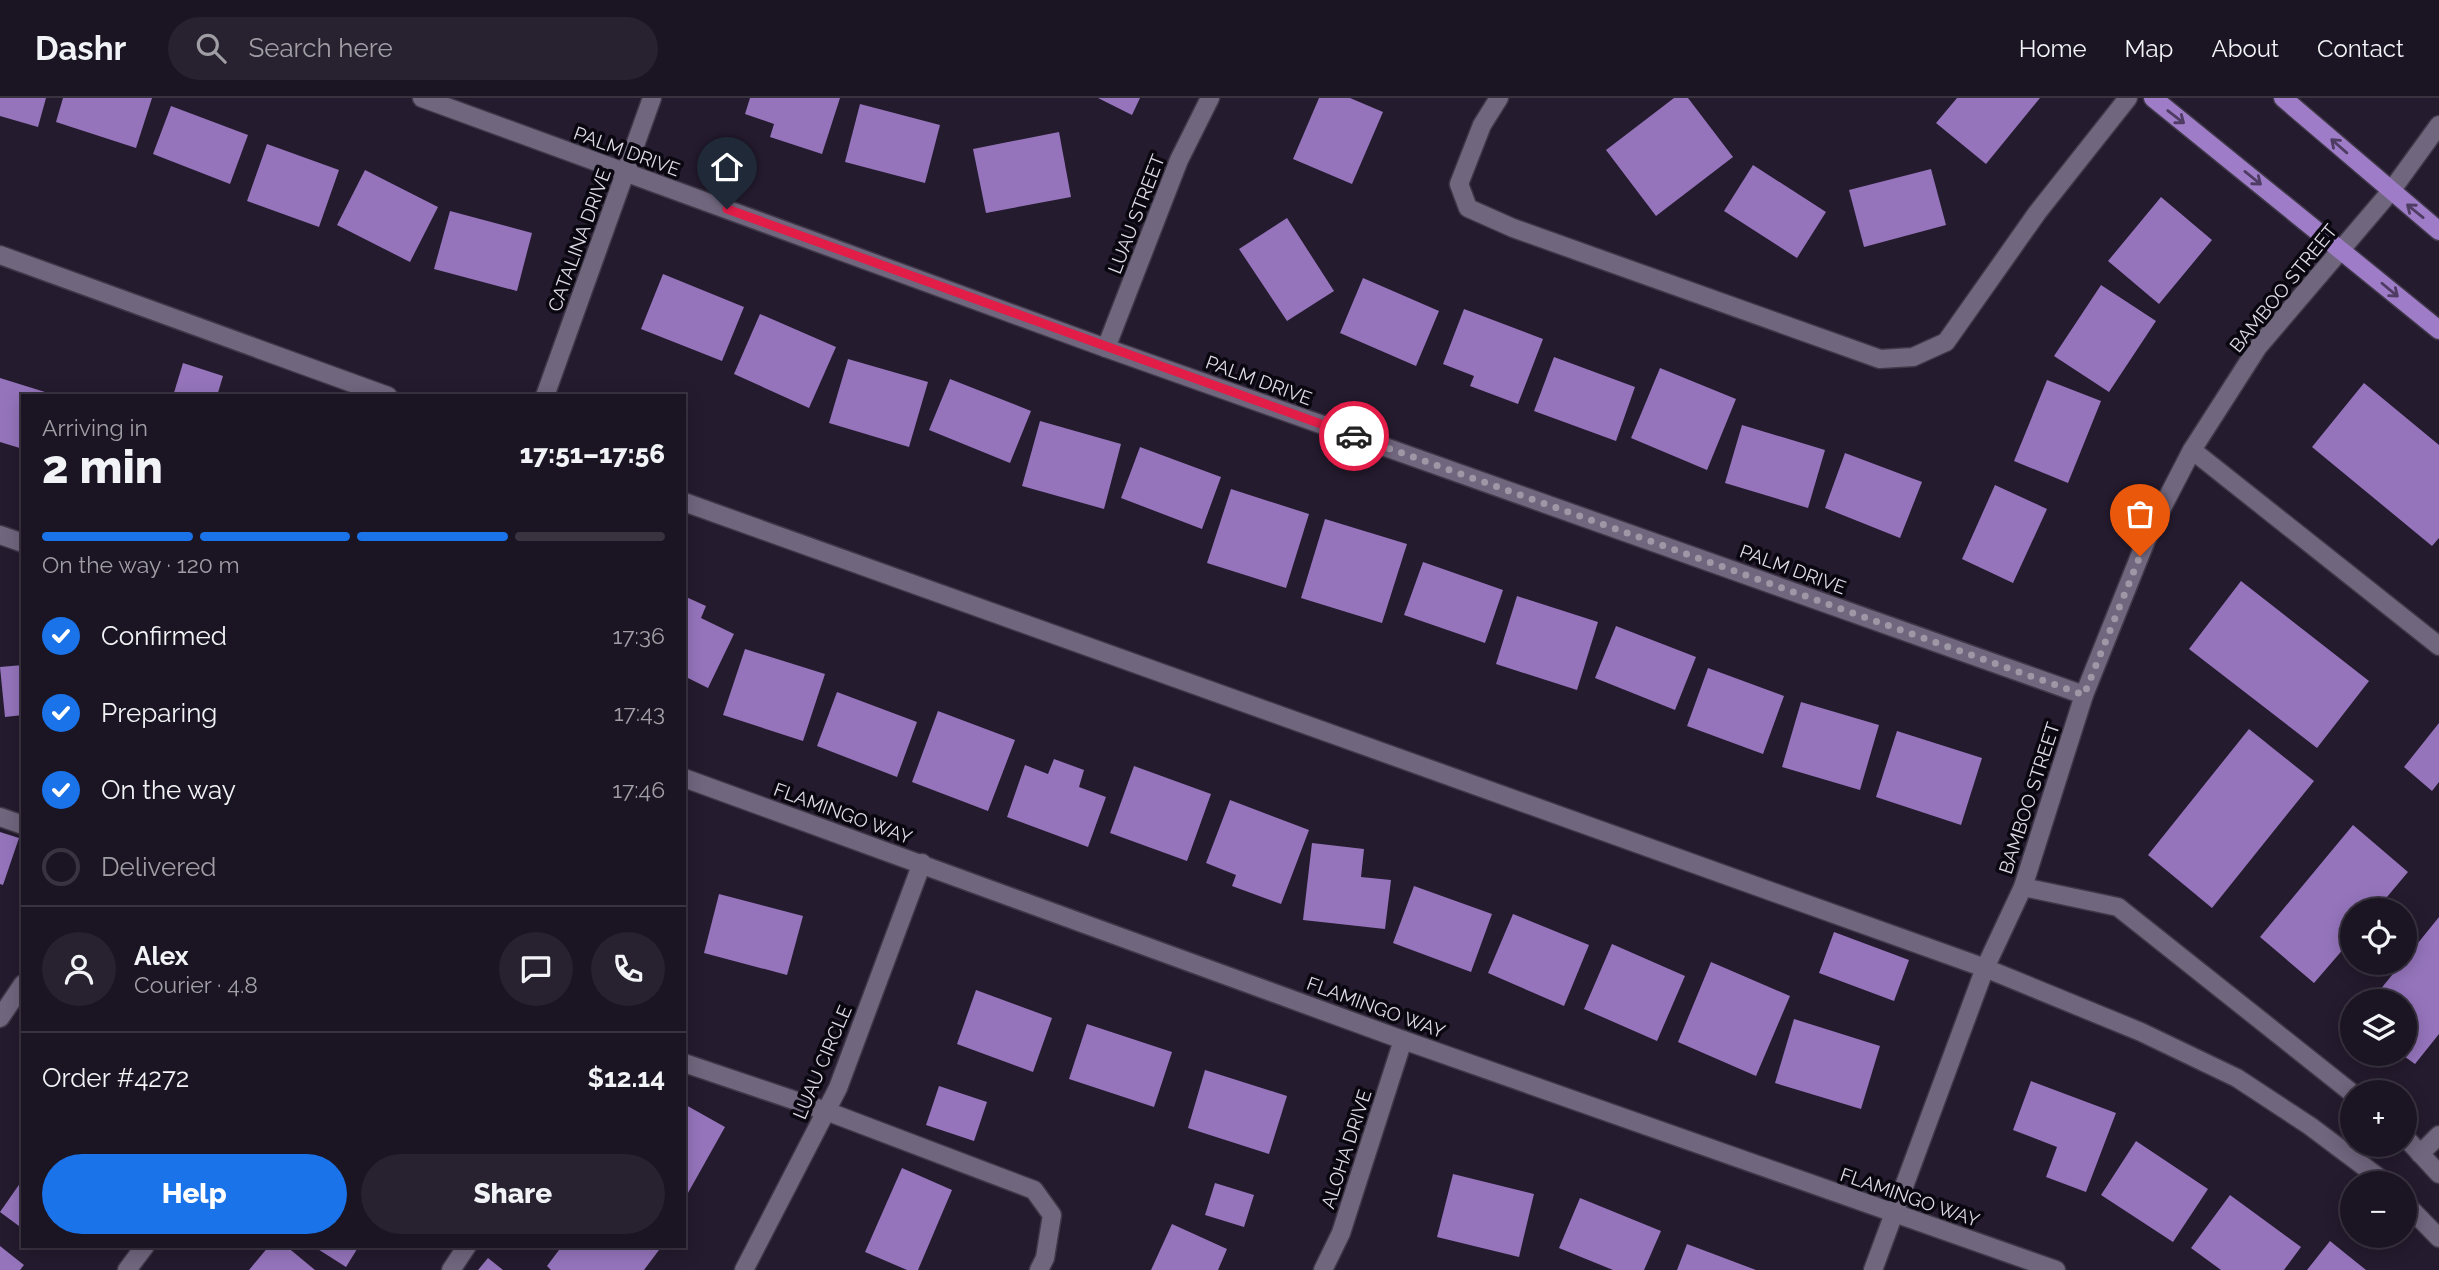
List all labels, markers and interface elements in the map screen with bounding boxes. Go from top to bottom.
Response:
search box [168,17,658,80]
text: Dashr [35,29,126,68]
icon: search [192,29,230,67]
text: Search here [248,33,393,63]
text: Home [2019,34,2087,63]
text: Map [2125,34,2173,63]
text: About [2211,34,2279,63]
text: Contact [2317,34,2404,63]
one-way arrow [2166,109,2185,124]
street label: PALM DRIVE [571,122,683,180]
pin [697,137,757,209]
one-way arrow [2330,138,2348,154]
icon: home [708,148,746,186]
street label: LUAU STREET [1103,151,1169,277]
street label: CATALINA DRIVE [543,166,615,314]
one-way arrow [2243,170,2261,186]
one-way arrow [2406,203,2424,219]
street label: BAMBOO STREET [2225,219,2342,356]
one-way arrow [2381,282,2399,298]
street label: PALM DRIVE [1203,351,1315,409]
courier [1319,401,1389,471]
text: Arriving in [42,414,148,441]
icon: car [1335,417,1373,455]
text: 17:51–17:56 [520,439,665,469]
text: 2 min [42,440,163,494]
pin [2110,484,2170,556]
icon: bag [2121,495,2159,533]
street label: PALM DRIVE [1737,540,1849,598]
text: On the way · 120 m [42,551,240,578]
icon: check [42,617,80,655]
text: Confirmed [101,621,227,651]
text: 17:36 [612,622,665,649]
icon: check [42,694,80,732]
text: Preparing [101,698,217,728]
text: 17:43 [614,699,665,726]
street label: BAMBOO STREET [1994,719,2064,877]
icon: check [42,771,80,809]
text: On the way [101,775,236,805]
text: 17:46 [612,776,665,803]
street label: FLAMINGO WAY [771,778,916,848]
text: Delivered [101,852,216,882]
map controls [2340,898,2417,1248]
button: locate [2340,898,2417,975]
button: person [42,932,116,1006]
button: chat [499,932,573,1006]
button: phone [591,932,665,1006]
text: Alex [134,941,189,971]
text: Courier · 4.8 [134,971,258,998]
street label: FLAMINGO WAY [1304,972,1449,1042]
button: layers [2340,989,2417,1066]
street label: LUAU CIRCLE [788,1002,856,1122]
text: Order #4272 [42,1063,189,1093]
text: $12.14 [587,1063,665,1093]
button: + [2340,1080,2417,1157]
street label: ALOHA DRIVE [1316,1087,1376,1211]
button: Help [42,1154,347,1234]
button: Share [361,1154,665,1234]
street label: FLAMINGO WAY [1838,1163,1983,1231]
button: − [2340,1171,2417,1248]

